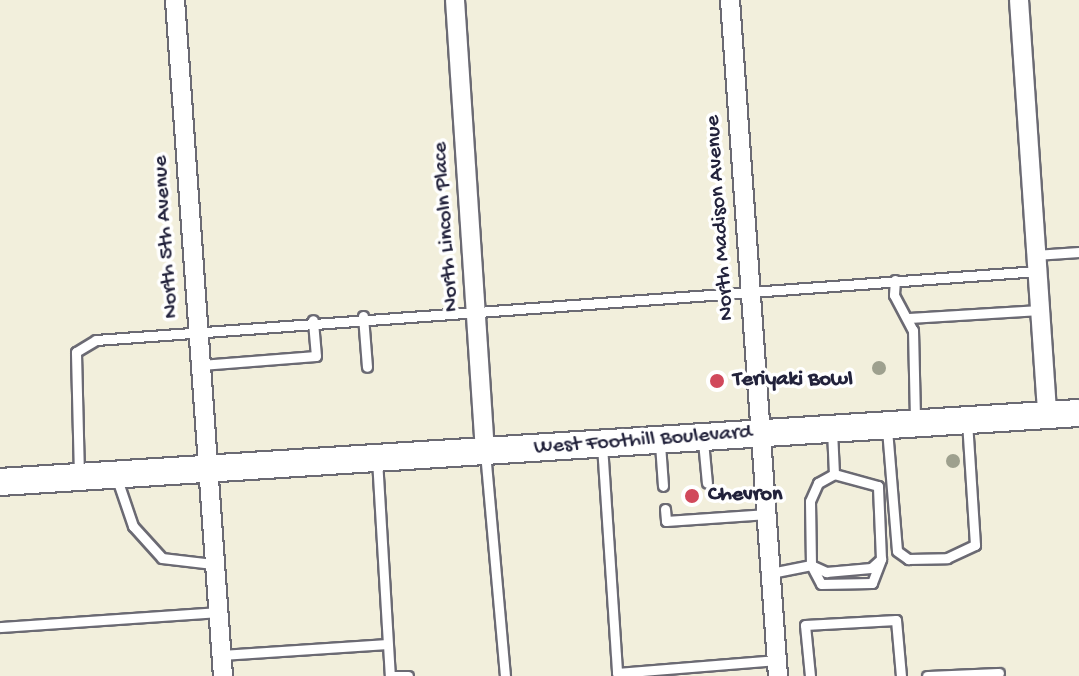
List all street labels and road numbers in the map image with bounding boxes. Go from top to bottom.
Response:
street label: North Madison Avenue [701,114,741,322]
street label: North Lincoln Place [428,141,466,313]
street label: North 5th Avenue [148,155,186,319]
street label: West Foothill Boulevard [533,420,753,462]

